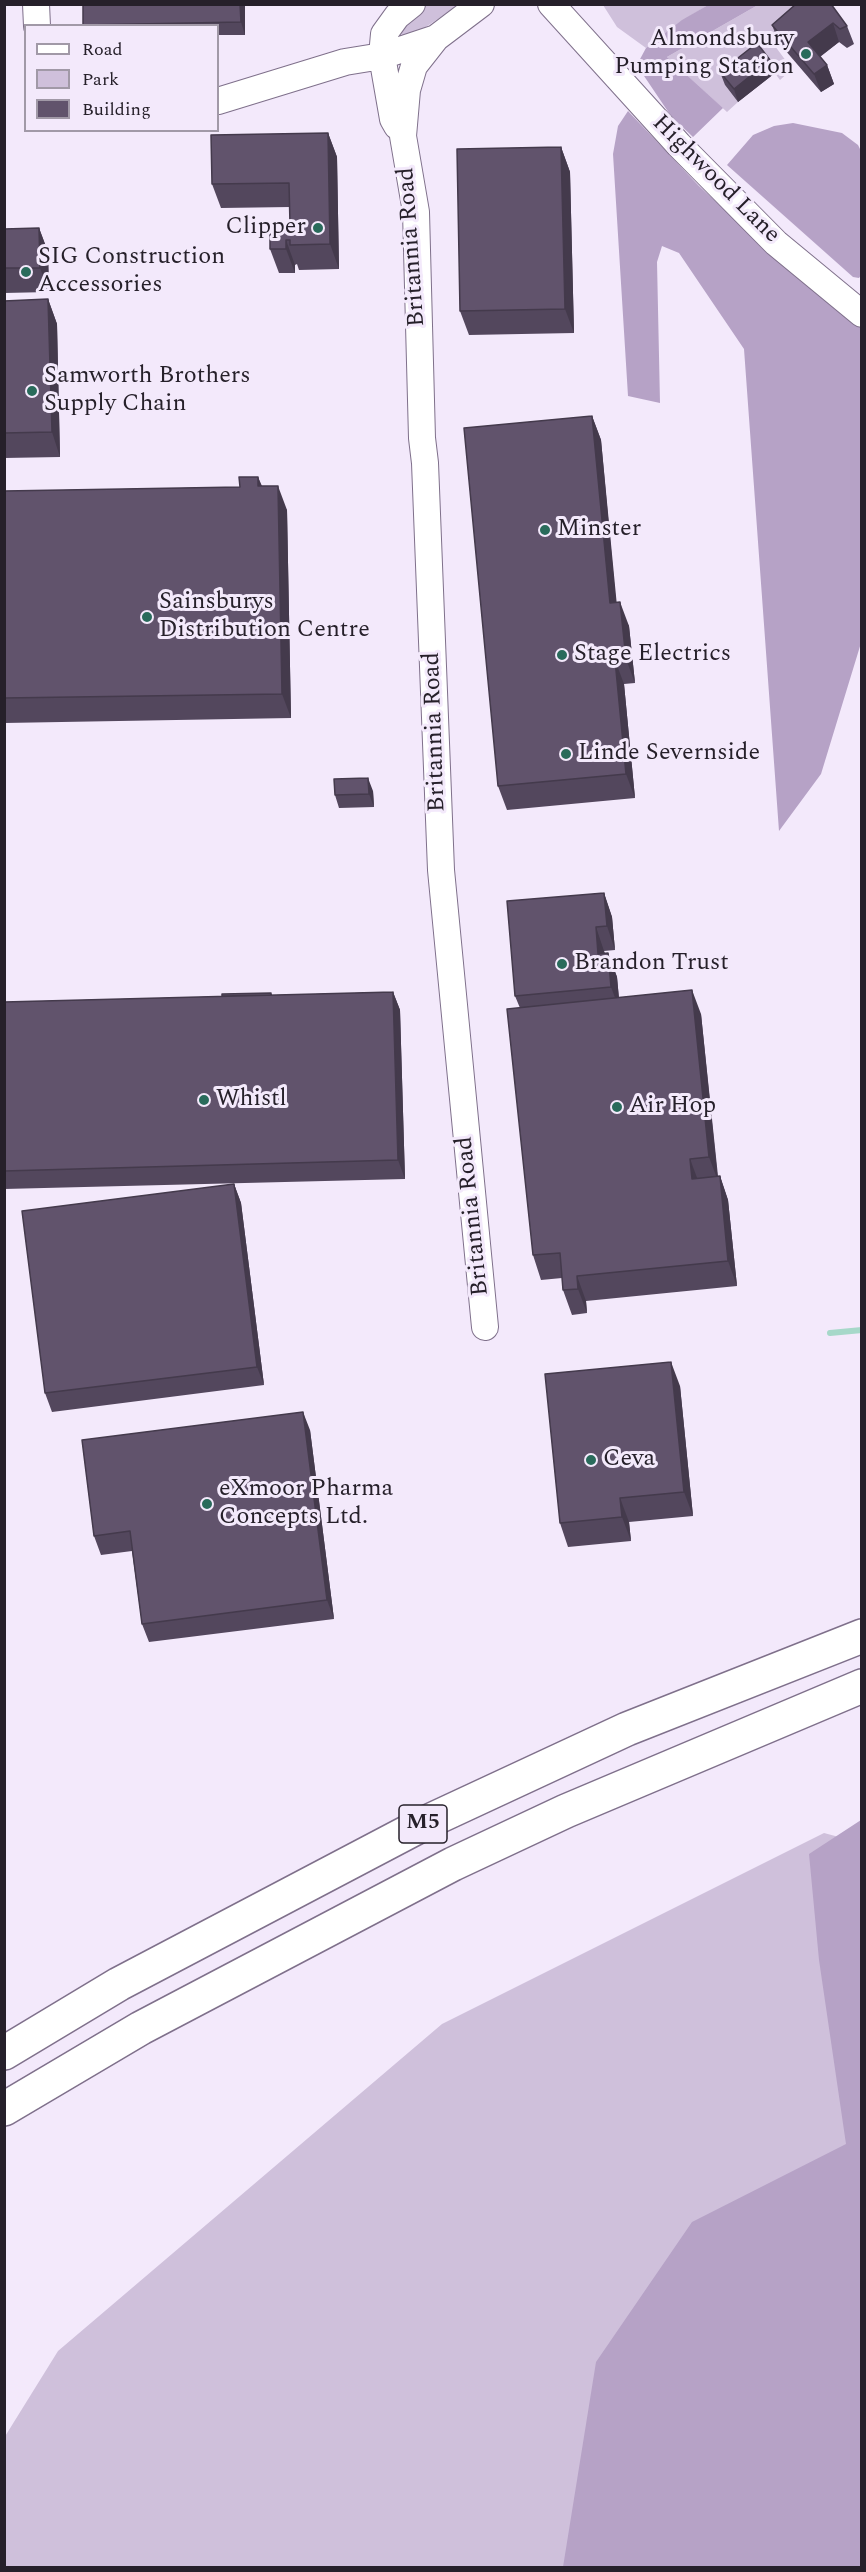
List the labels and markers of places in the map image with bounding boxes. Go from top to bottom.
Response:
place label: Almondsbury Pumping Station [614,26,794,82]
marker: Almondsbury Pumping Station [799,47,813,61]
place label: Clipper [226,214,306,242]
marker: Clipper [311,221,325,235]
place label: SIG Construction Accessories [38,244,225,300]
marker: SIG Construction Accessories [19,265,33,279]
place label: Samworth Brothers Supply Chain [44,363,251,419]
marker: Samworth Brothers Supply Chain [25,384,39,398]
place label: Minster [557,516,641,544]
marker: Minster [538,523,552,537]
place label: Sainsburys Distribution Centre [159,589,370,645]
marker: Sainsburys Distribution Centre [140,610,154,624]
place label: Stage Electrics [574,641,731,669]
marker: Stage Electrics [555,648,569,662]
place label: Linde Severnside [578,740,760,768]
marker: Linde Severnside [559,747,573,761]
place label: Brandon Trust [574,950,729,978]
marker: Brandon Trust [555,957,569,971]
place label: Whistl [216,1086,287,1114]
marker: Whistl [197,1093,211,1107]
place label: Air Hop [629,1093,716,1121]
marker: Air Hop [610,1100,624,1114]
place label: Ceva [603,1446,655,1474]
marker: Ceva [584,1453,598,1467]
place label: eXmoor Pharma Concepts Ltd. [219,1476,393,1532]
marker: eXmoor Pharma Concepts Ltd. [200,1497,214,1511]

